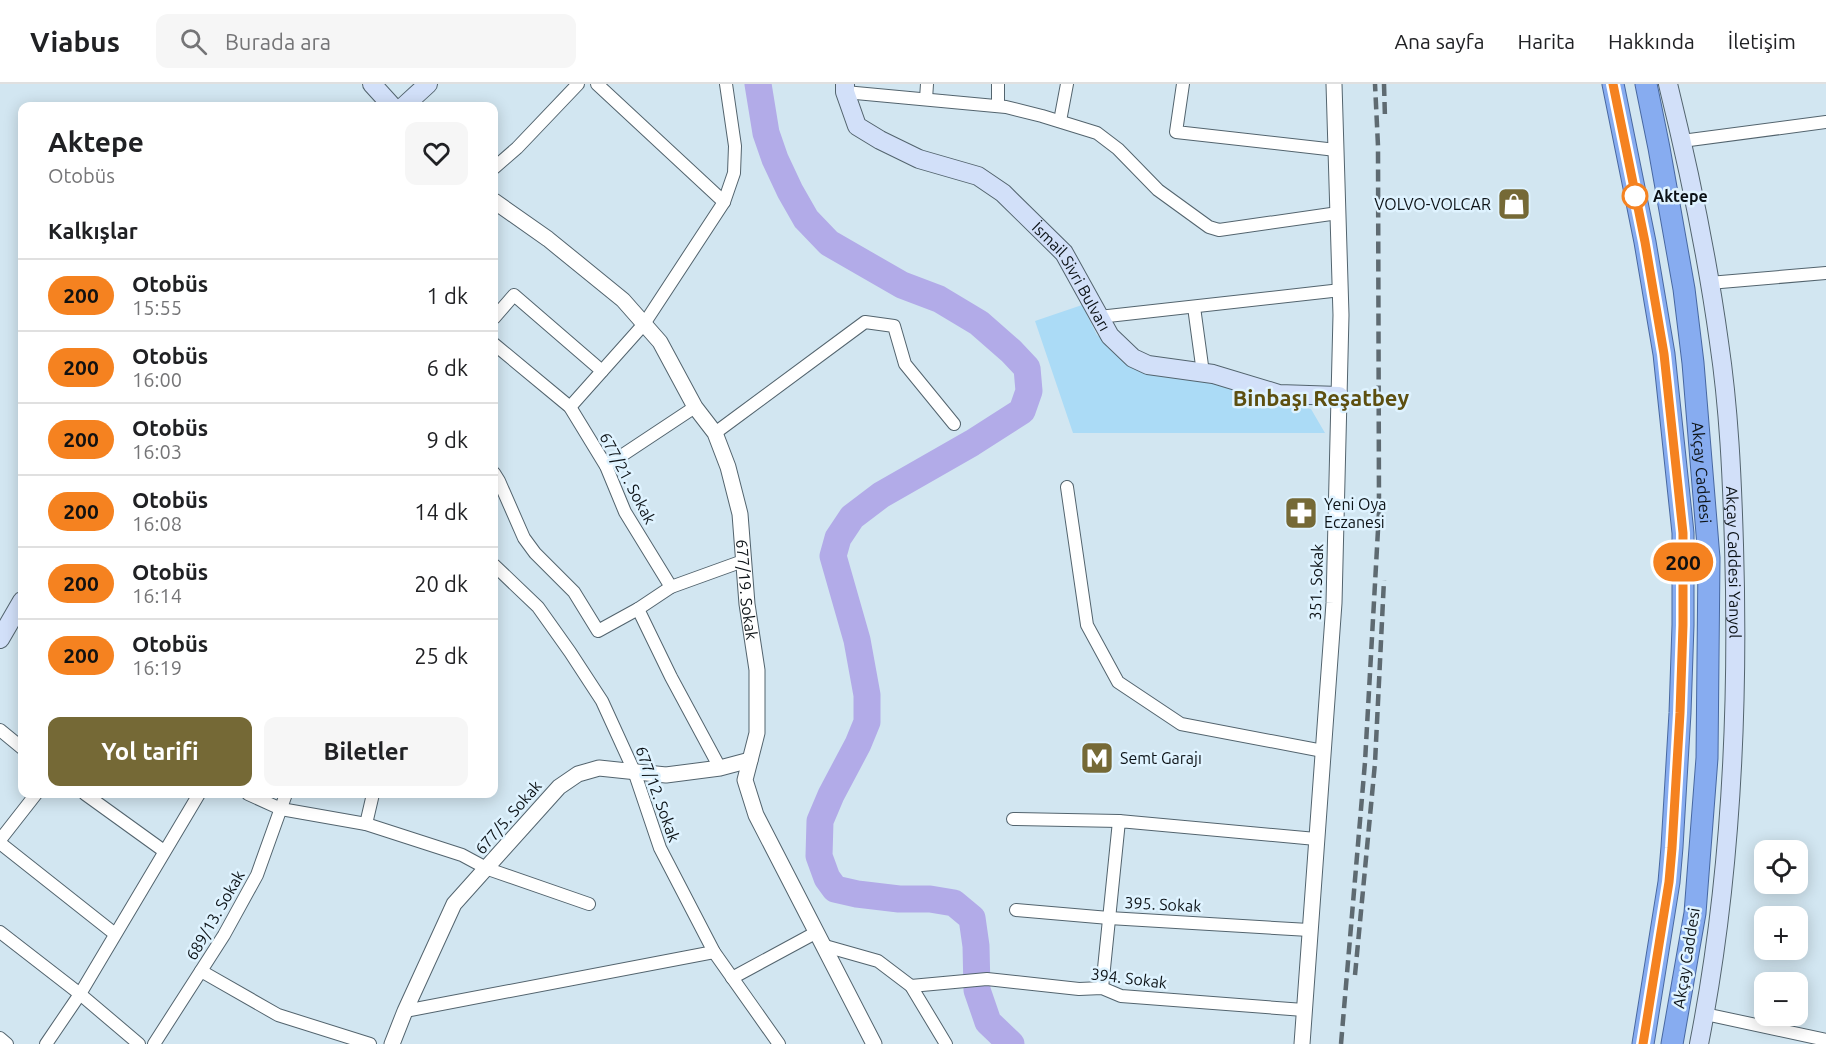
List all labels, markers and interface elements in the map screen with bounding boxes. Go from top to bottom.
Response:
search box [156,14,576,68]
icon: search [177,25,210,58]
text: Viabus [30,26,120,57]
text: Burada ara [225,29,331,54]
text: Ana sayfa [1394,29,1485,53]
text: Harita [1518,29,1575,53]
text: Hakkında [1608,29,1695,53]
text: İletişim [1728,29,1796,53]
button: heart [405,122,468,185]
text: Aktepe [48,126,144,157]
text: Otobüs [48,164,115,187]
marker: Aktepe [1622,183,1648,209]
shop icon: VOLVO-VOLCAR [1496,186,1532,222]
place label: Aktepe [1653,187,1708,205]
place label: VOLVO-VOLCAR [1374,195,1491,213]
text: Kalkışlar [48,218,138,243]
street label: İsmail Sivri Bulvarı [1029,218,1114,334]
text: Otobüs [132,271,208,296]
text: 200 [63,283,99,307]
text: 1 dk [427,283,468,308]
text: 15:55 [132,296,182,319]
text: Otobüs [132,343,208,368]
text: 200 [63,355,99,379]
text: 6 dk [427,355,468,380]
text: 16:00 [132,368,182,391]
district label: Binbaşı Reşatbey [1233,385,1410,411]
text: Otobüs [132,415,208,440]
street label: Akçay Caddesi [1689,421,1715,524]
text: 200 [63,427,99,451]
text: 9 dk [427,427,468,452]
street label: 677/21. Sokak [596,429,660,527]
text: 16:03 [132,440,182,463]
street label: Akçay Caddesi Yanyol [1723,486,1744,639]
text: Otobüs [132,487,208,512]
pharmacy icon: Yeni Oya Eczanesi [1283,495,1319,531]
place label: Yeni Oya Eczanesi [1324,495,1386,531]
text: 200 [63,499,99,523]
text: 14 dk [414,499,468,524]
text: 16:08 [132,512,182,535]
street label: 677/19. Sokak [733,539,761,641]
line badge: 200 [1648,542,1718,582]
street label: 351. Sokak [1306,543,1326,621]
text: 200 [1665,550,1701,574]
text: Otobüs [132,559,208,584]
text: 200 [63,571,99,595]
text: 20 dk [414,571,468,596]
text: 16:14 [132,584,182,607]
text: Otobüs [132,631,208,656]
text: 200 [63,643,99,667]
text: 25 dk [414,643,468,668]
text: 16:19 [132,656,182,679]
button: Yol tarifi [48,717,252,786]
button: Biletler [264,717,468,786]
metro station icon: Semt Garajı [1079,740,1115,776]
street label: 677/12. Sokak [632,744,684,844]
place label: Semt Garajı [1120,749,1202,767]
street label: 677/5. Sokak [471,776,545,858]
map controls [1754,840,1808,1026]
button: locate [1754,840,1808,894]
street label: 689/13. Sokak [182,867,248,963]
street label: 395. Sokak [1124,893,1202,915]
street label: Akçay Caddesi [1669,906,1703,1010]
button: + [1754,906,1808,960]
street label: 394. Sokak [1090,964,1168,992]
button: − [1754,972,1808,1026]

